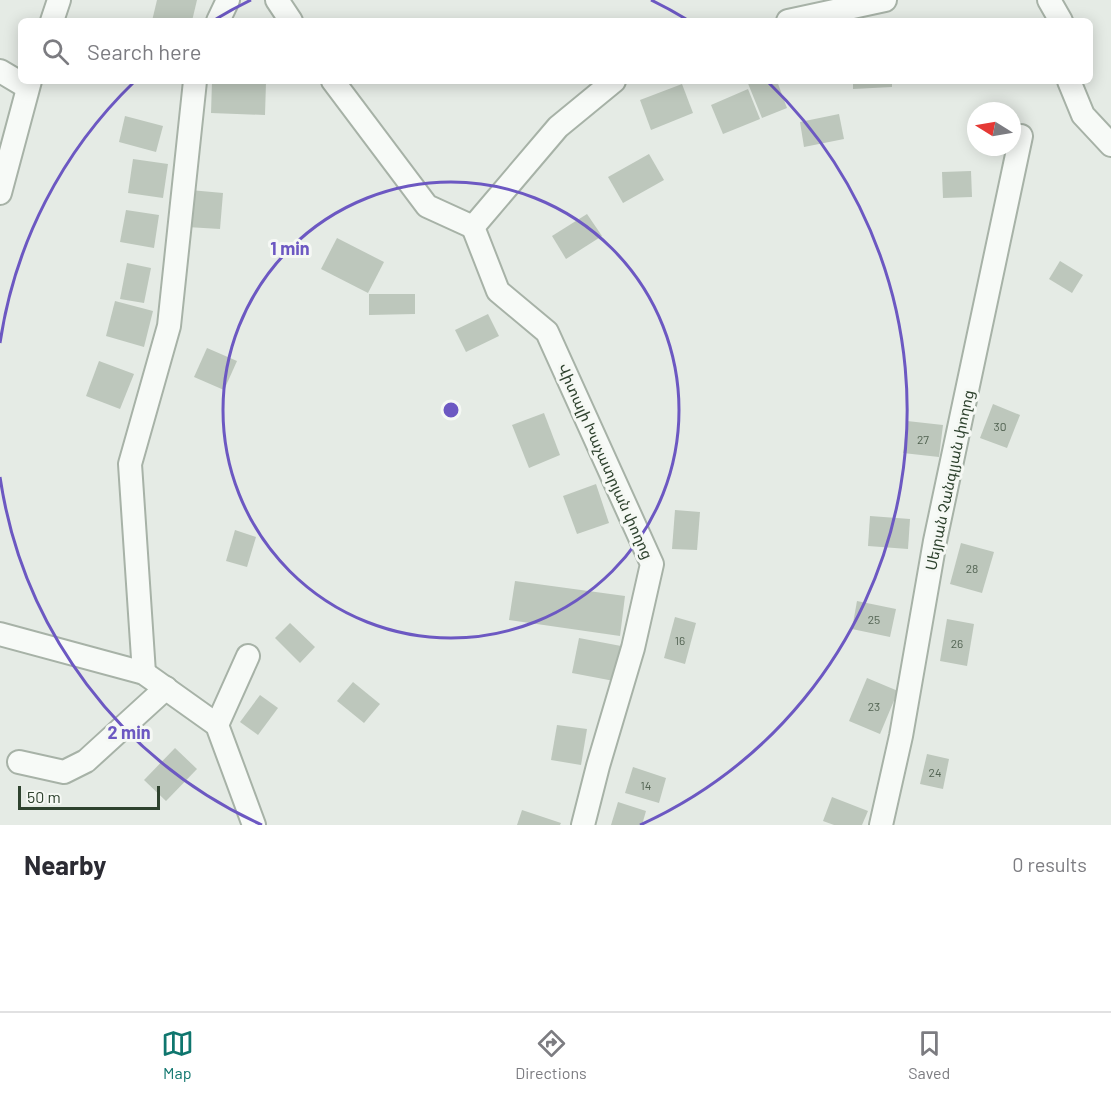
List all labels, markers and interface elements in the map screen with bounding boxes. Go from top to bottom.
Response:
search box [18,18,1093,84]
icon: search [39,35,72,68]
text: Search here [87,38,201,64]
north arrow [967,102,1021,156]
text: 1 min [270,237,310,259]
street label: Վիտալի Խաչատրյան փողոց [554,360,657,562]
street label: Սեյրան Չանգլյան փողոց [921,388,978,572]
centre of rings [441,400,461,420]
house number: 30 [994,419,1006,433]
house number: 27 [917,432,929,446]
house number: 28 [966,561,978,575]
house number: 25 [868,612,880,626]
house number: 16 [675,633,685,647]
house number: 26 [951,636,963,650]
house number: 23 [868,699,880,713]
text: 2 min [107,721,151,743]
house number: 24 [928,765,942,779]
house number: 14 [641,778,651,792]
scale bar [18,783,160,810]
text: 50 m [27,787,61,806]
text: Nearby [24,849,106,880]
text: 0 results [1012,852,1087,876]
tab: Map [161,1027,194,1082]
tab: Directions [515,1027,587,1082]
tab: Saved [908,1027,950,1082]

